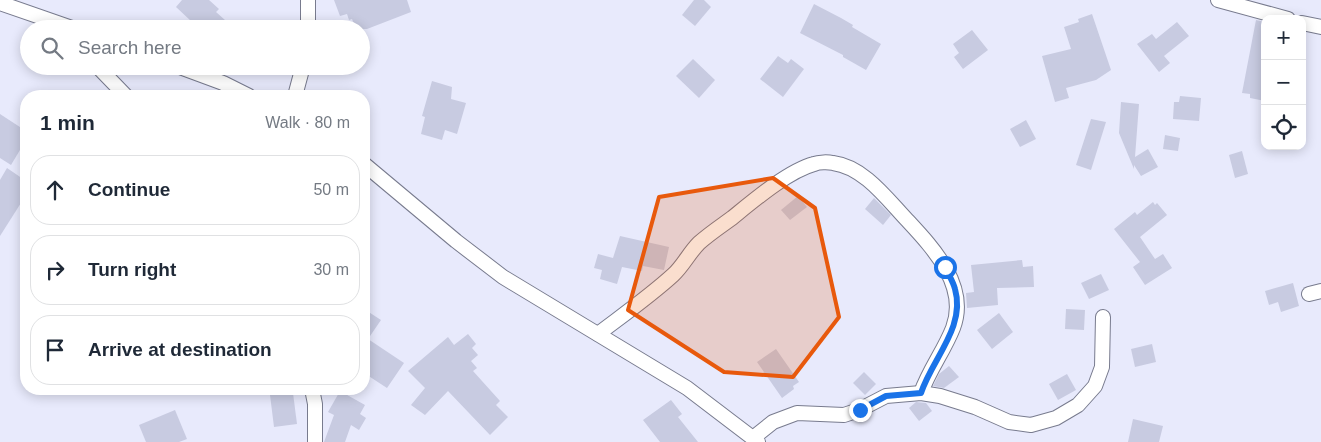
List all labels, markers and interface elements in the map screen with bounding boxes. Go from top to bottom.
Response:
map controls [1261,15,1306,150]
button: + [1261,15,1306,60]
search box [20,20,370,75]
icon: search [38,34,66,62]
text: Search here [78,37,182,58]
button: − [1261,60,1306,105]
button: locate [1261,105,1306,150]
text: 1 min [40,111,95,134]
text: Walk · 80 m [265,114,350,131]
icon: ahead [41,176,69,204]
text: Continue [88,179,170,200]
text: 50 m [313,181,349,198]
icon: right [41,256,69,284]
route start [934,256,957,279]
text: Turn right [88,259,176,280]
text: 30 m [313,261,349,278]
icon: arrive [41,336,69,364]
text: Arrive at destination [88,339,272,360]
route end [849,399,872,422]

